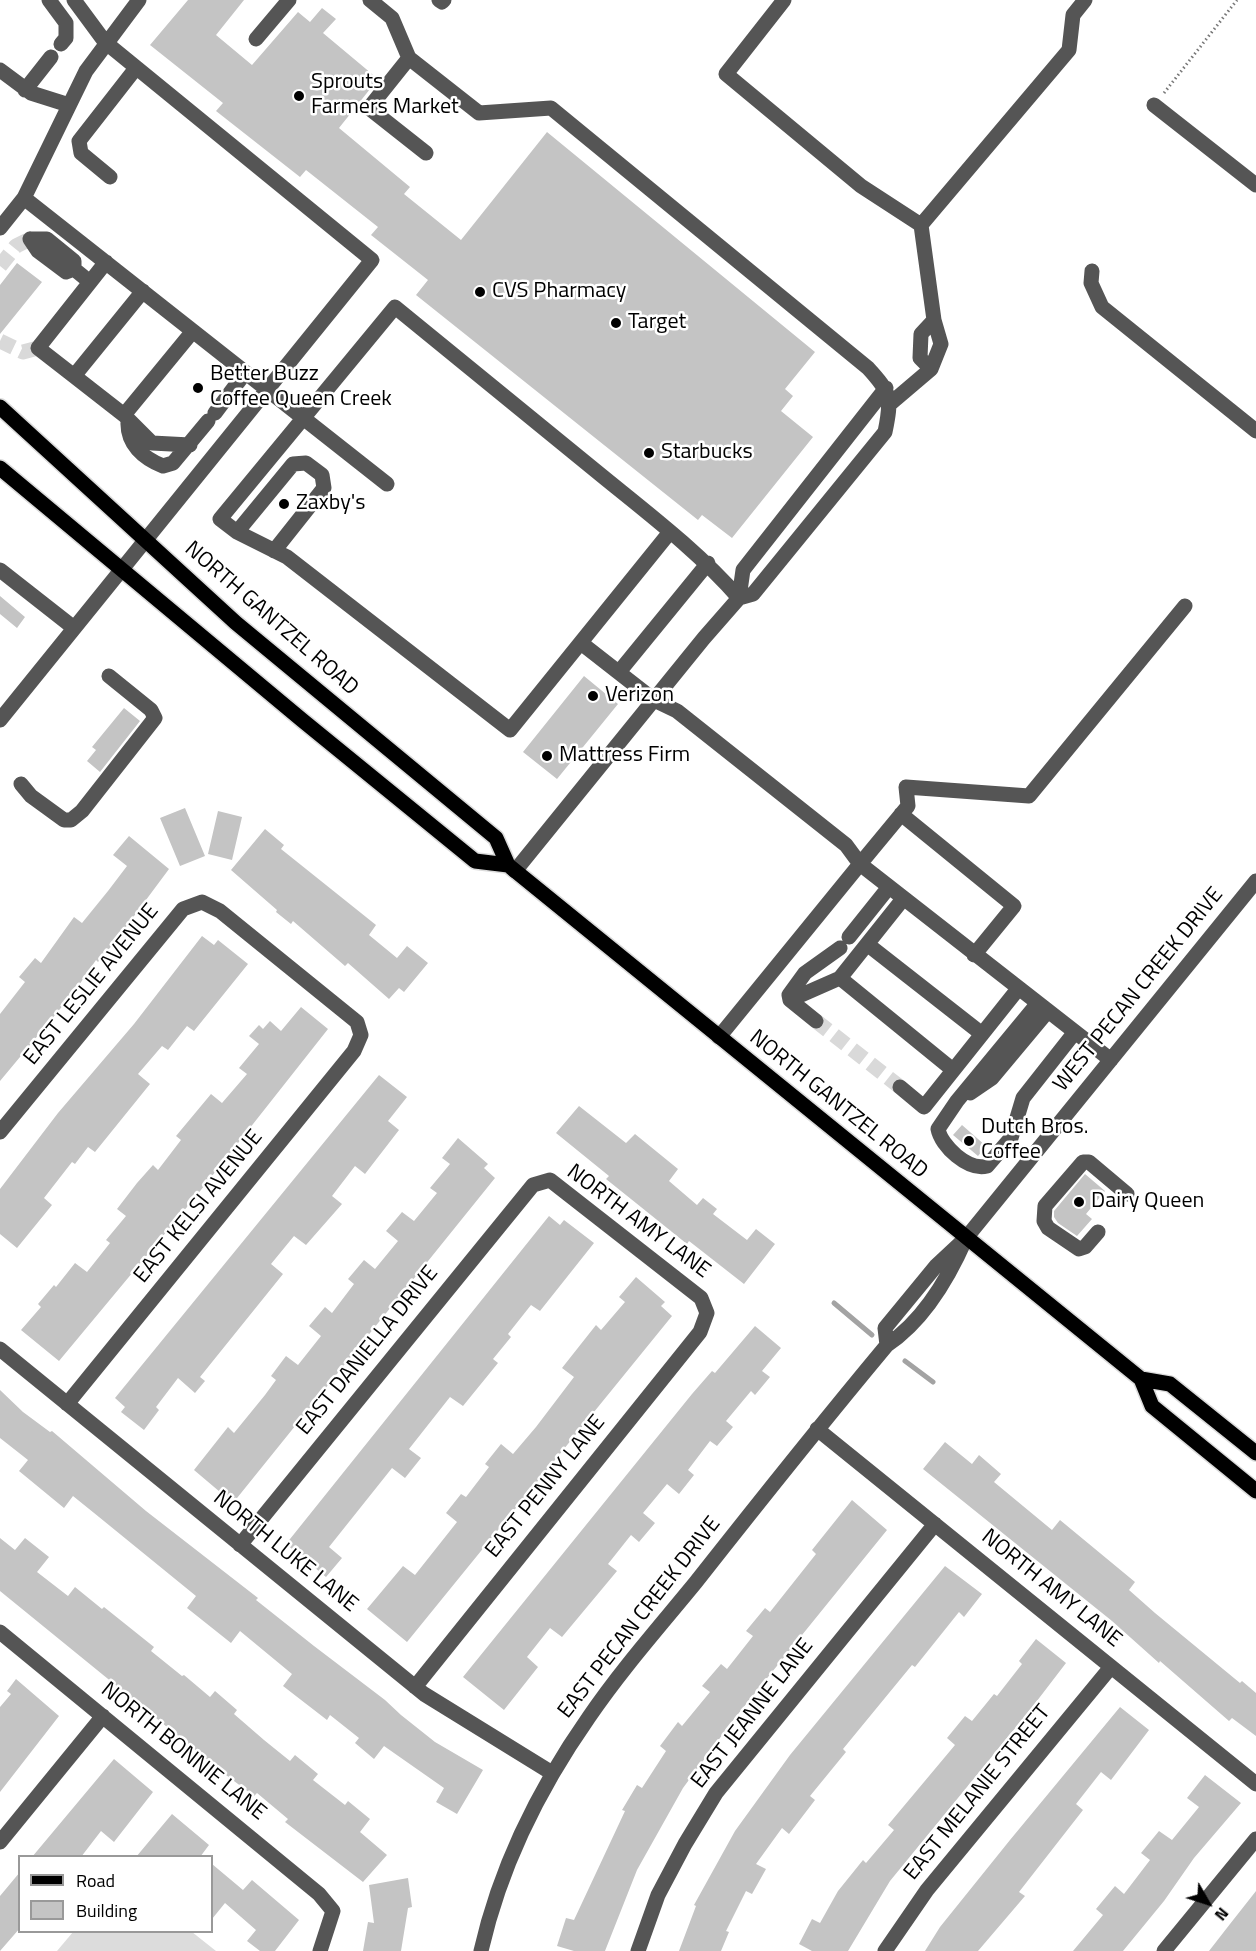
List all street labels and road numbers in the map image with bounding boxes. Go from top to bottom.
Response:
street label: NORTH GANTZEL ROAD [179,536,363,702]
street label: WEST PECAN CREEK DRIVE [1048,883,1230,1097]
street label: EAST LESLIE AVENUE [19,899,165,1071]
street label: NORTH GANTZEL ROAD [744,1025,932,1185]
street label: EAST KELSI AVENUE [129,1125,269,1289]
street label: NORTH AMY LANE [561,1159,715,1285]
street label: EAST DANIELLA DRIVE [292,1261,444,1441]
street label: EAST PENNY LANE [480,1410,612,1564]
street label: NORTH LUKE LANE [207,1486,363,1618]
street label: EAST PECAN CREEK DRIVE [553,1512,727,1724]
street label: NORTH AMY LANE [975,1524,1127,1654]
street label: EAST JEANNE LANE [686,1634,820,1794]
street label: NORTH BONNIE LANE [95,1677,271,1827]
street label: EAST MELANIE STREET [899,1700,1057,1886]

